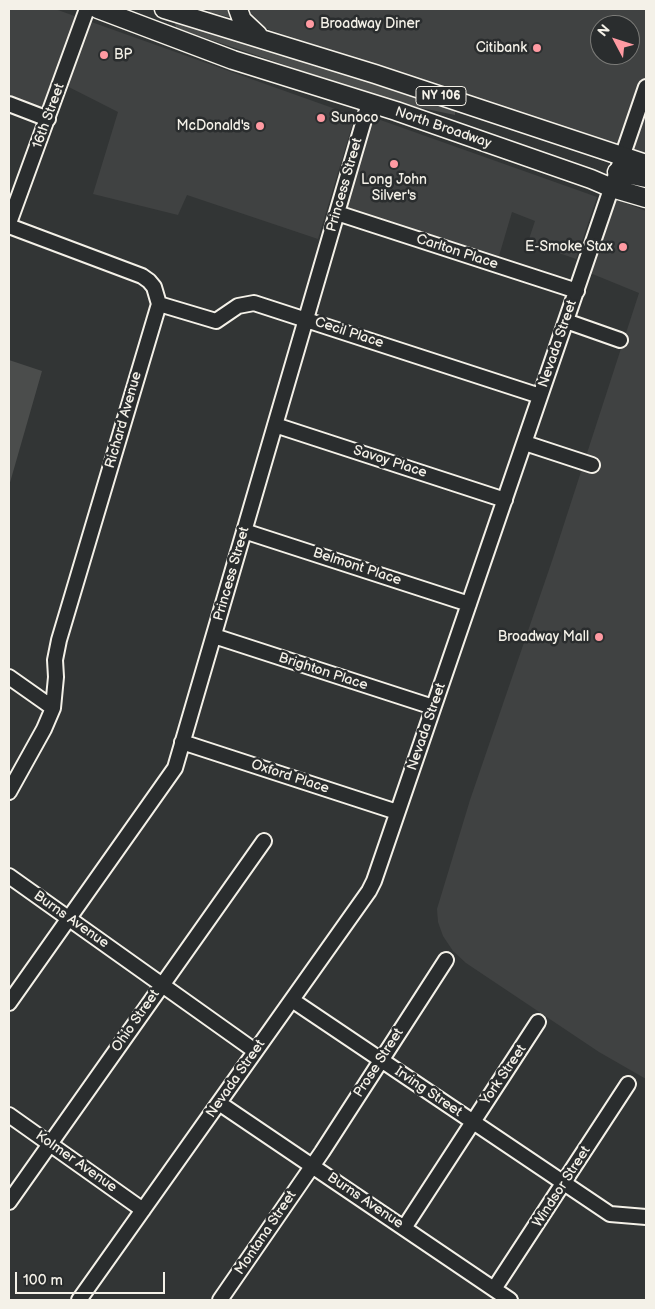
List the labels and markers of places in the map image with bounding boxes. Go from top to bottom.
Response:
place label: Broadway Diner [320,16,420,32]
marker: Broadway Diner [304,18,316,30]
place label: Citibank [476,40,527,56]
marker: Citibank [531,42,543,54]
place label: BP [114,47,132,63]
marker: BP [98,49,110,61]
place label: Sunoco [331,110,379,126]
marker: Sunoco [315,112,327,124]
place label: McDonald's [177,118,250,134]
marker: McDonald's [254,120,266,132]
marker: Long John Silver's [388,158,400,170]
place label: Long John Silver's [361,172,427,204]
place label: E-Smoke Stax [525,239,613,255]
marker: E-Smoke Stax [617,241,629,253]
place label: Broadway Mall [498,629,589,645]
marker: Broadway Mall [593,631,605,643]

